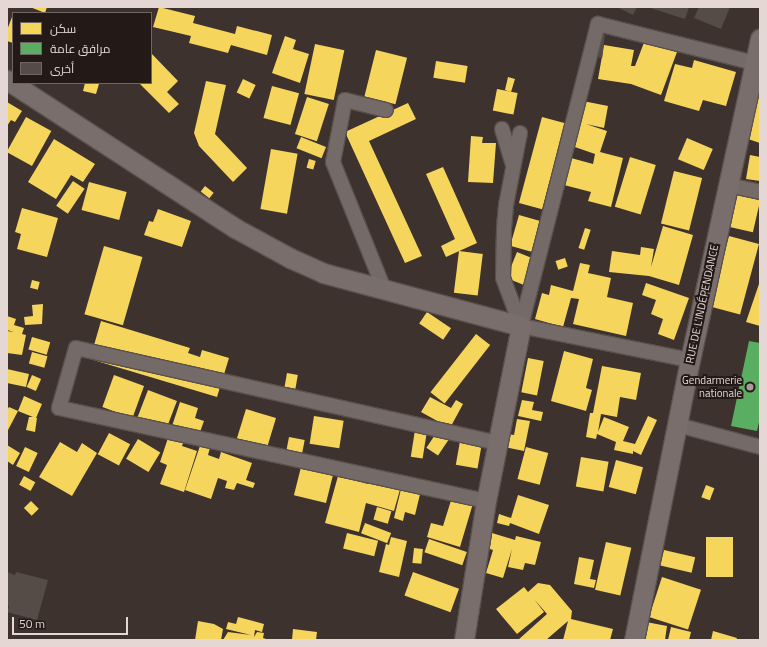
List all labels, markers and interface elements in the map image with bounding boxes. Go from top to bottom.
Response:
legend [12,12,152,84]
text: سكن [50,19,76,38]
text: مرافق عامة [50,39,110,58]
text: أخرى [50,59,74,78]
street label: RUE DE L'INDÉPENDANCE [683,244,721,364]
place label: Gendarmerie nationale [682,374,742,400]
marker: Gendarmerie nationale [745,382,755,392]
scale bar [14,609,130,635]
text: 50 m [19,614,45,633]

